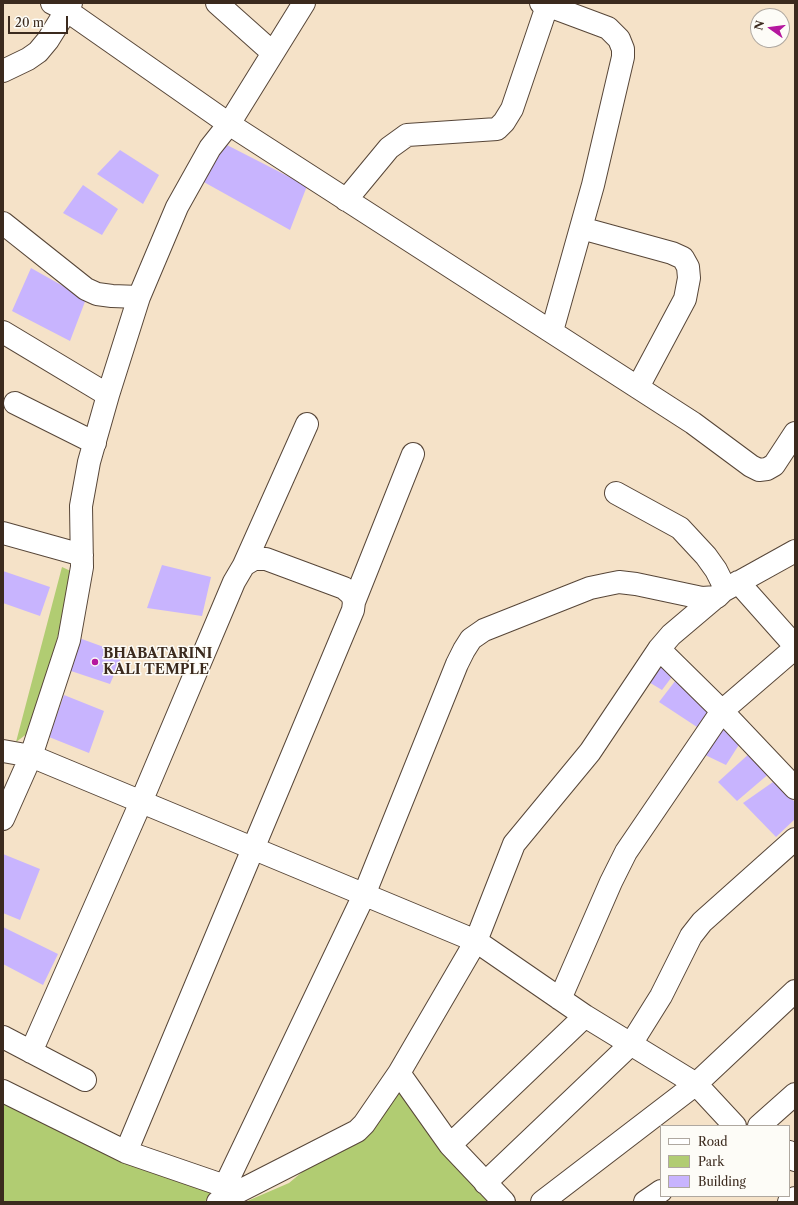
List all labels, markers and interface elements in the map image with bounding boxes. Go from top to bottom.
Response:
scale bar [10,8,70,34]
north arrow [750,8,790,48]
text: 20 m [15,15,44,30]
text: N [751,19,767,32]
place label: BHABATARINI KALI TEMPLE [103,646,212,678]
marker: BHABATARINI KALI TEMPLE [90,657,100,667]
legend [660,1125,790,1197]
text: Road [698,1134,728,1149]
text: Park [698,1154,724,1169]
text: Building [698,1174,746,1189]

